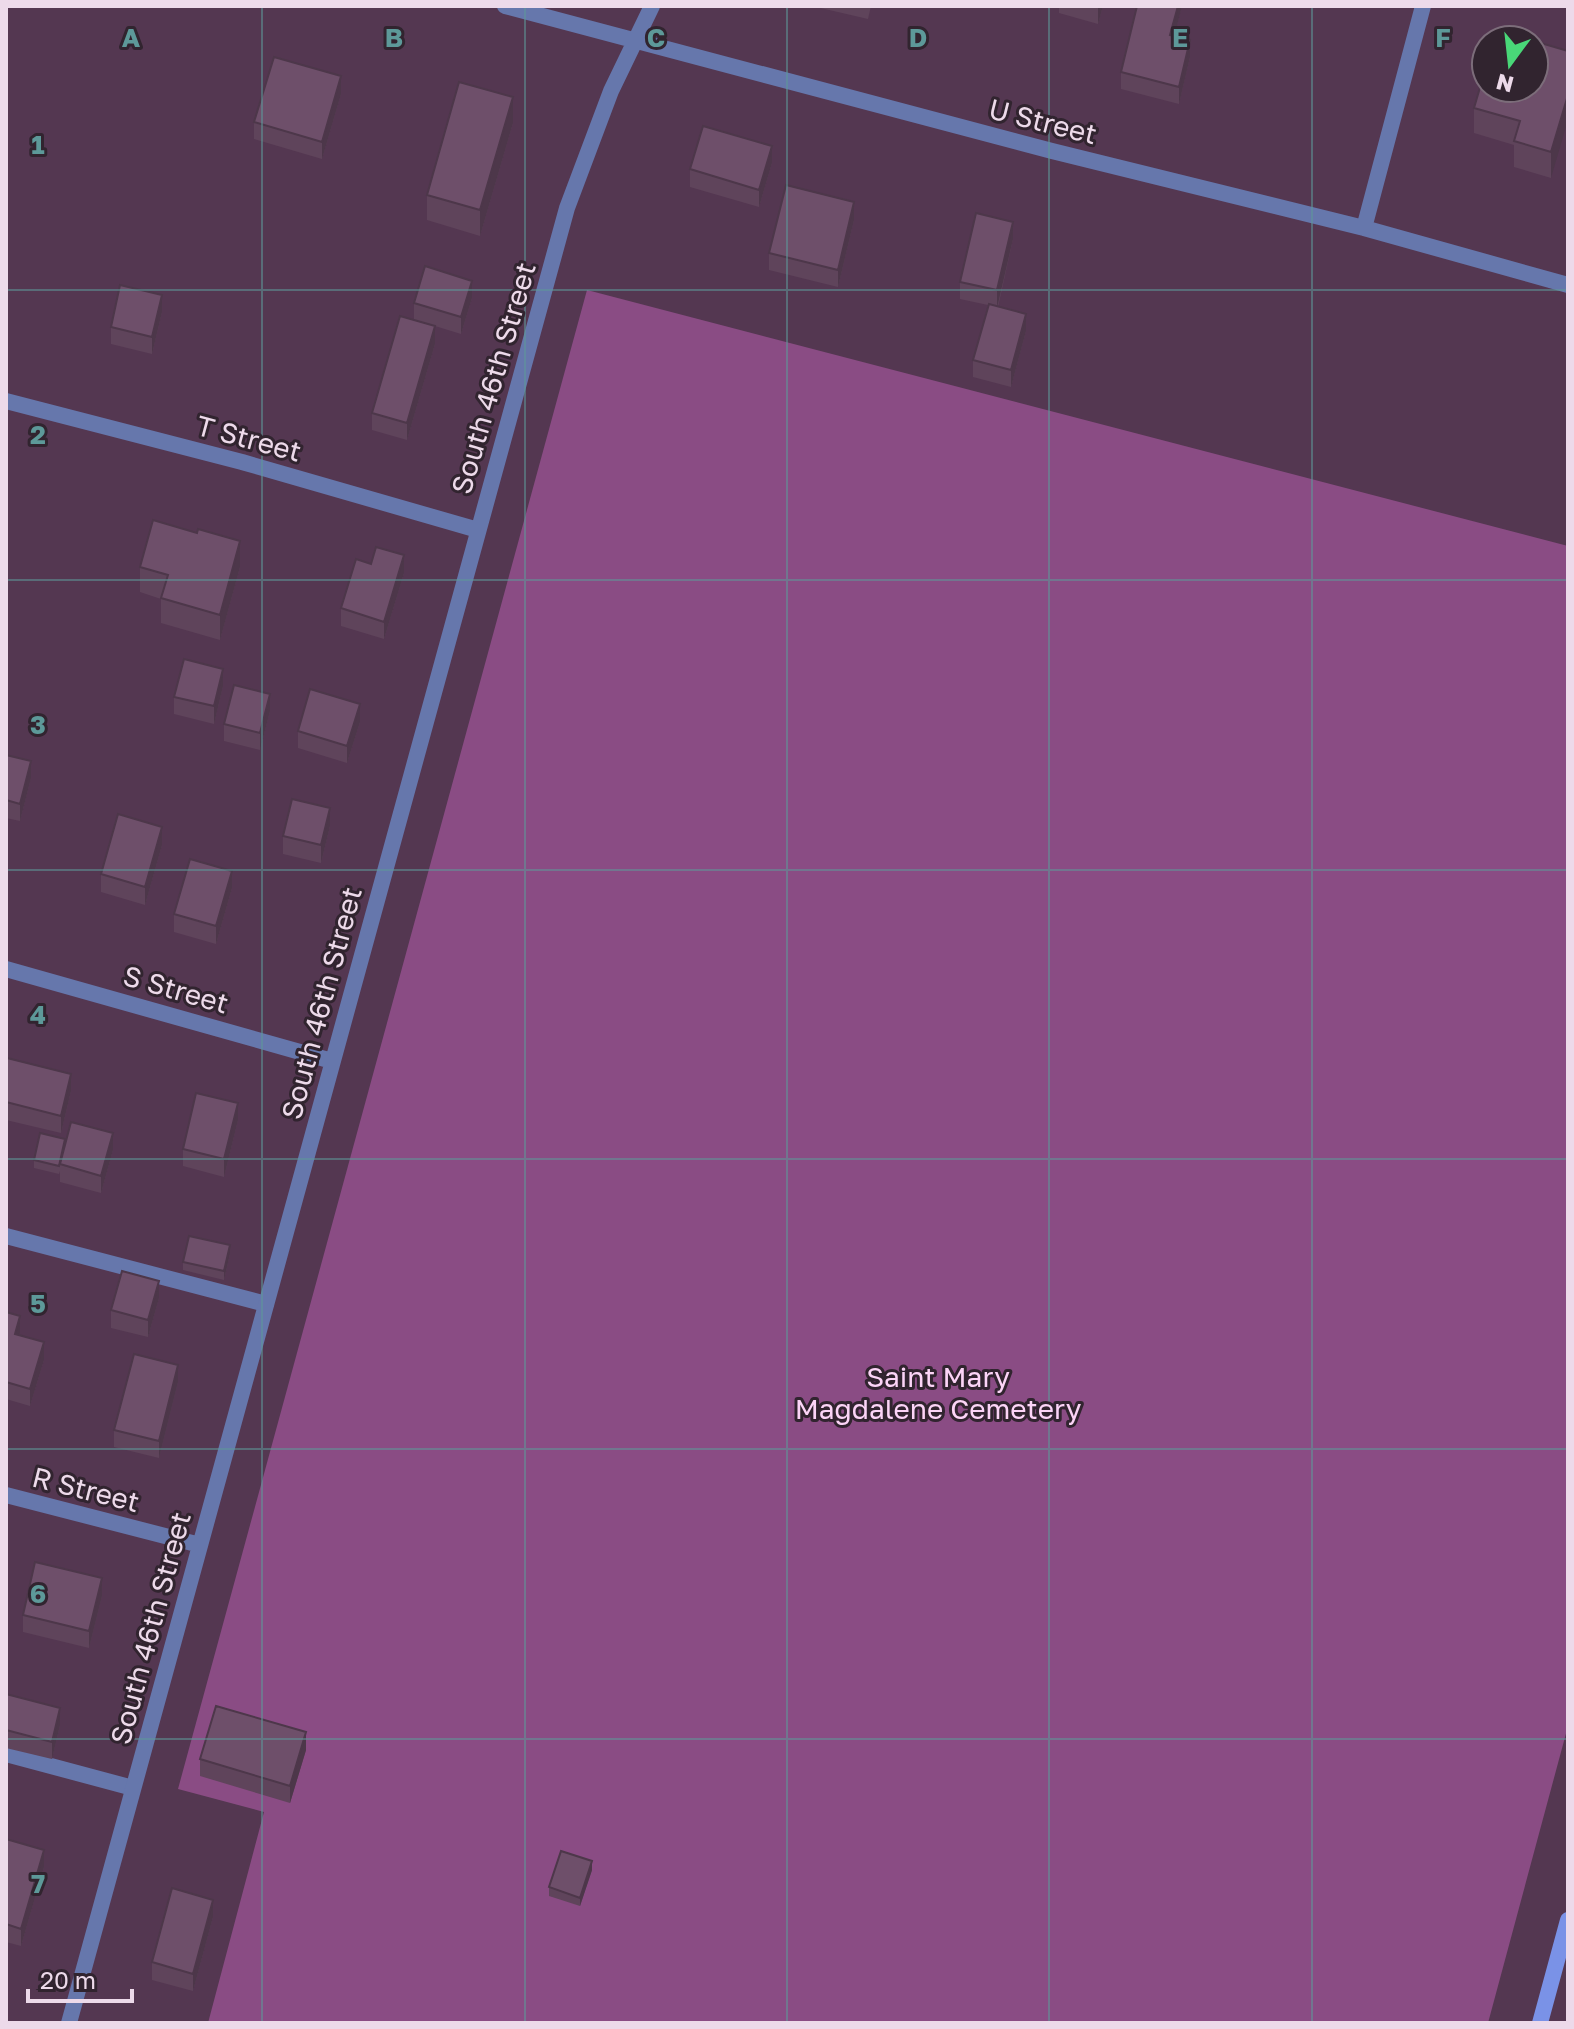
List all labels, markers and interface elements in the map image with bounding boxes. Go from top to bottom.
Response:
text: A [122,22,141,53]
text: B [385,22,403,53]
text: C [647,22,665,53]
text: D [909,22,927,53]
text: E [1172,22,1188,53]
text: F [1435,22,1451,53]
north arrow [1470,24,1550,104]
text: N [1493,69,1516,99]
street label: U Street [985,92,1101,150]
text: 1 [31,129,45,160]
street label: South 46th Street [444,258,542,498]
street label: T Street [193,408,305,468]
text: 2 [30,419,46,450]
text: 3 [30,709,46,740]
street label: South 46th Street [274,883,368,1123]
street label: S Street [120,958,232,1020]
text: 4 [30,999,46,1030]
text: 5 [30,1288,46,1319]
park label: Saint Mary Magdalene Cemetery [795,1360,1082,1425]
street label: R Street [29,1460,143,1518]
street label: South 46th Street [103,1508,197,1748]
text: 6 [30,1578,46,1609]
text: 7 [31,1868,45,1899]
scale bar [28,1953,132,2003]
text: 20 m [40,1965,96,1994]

